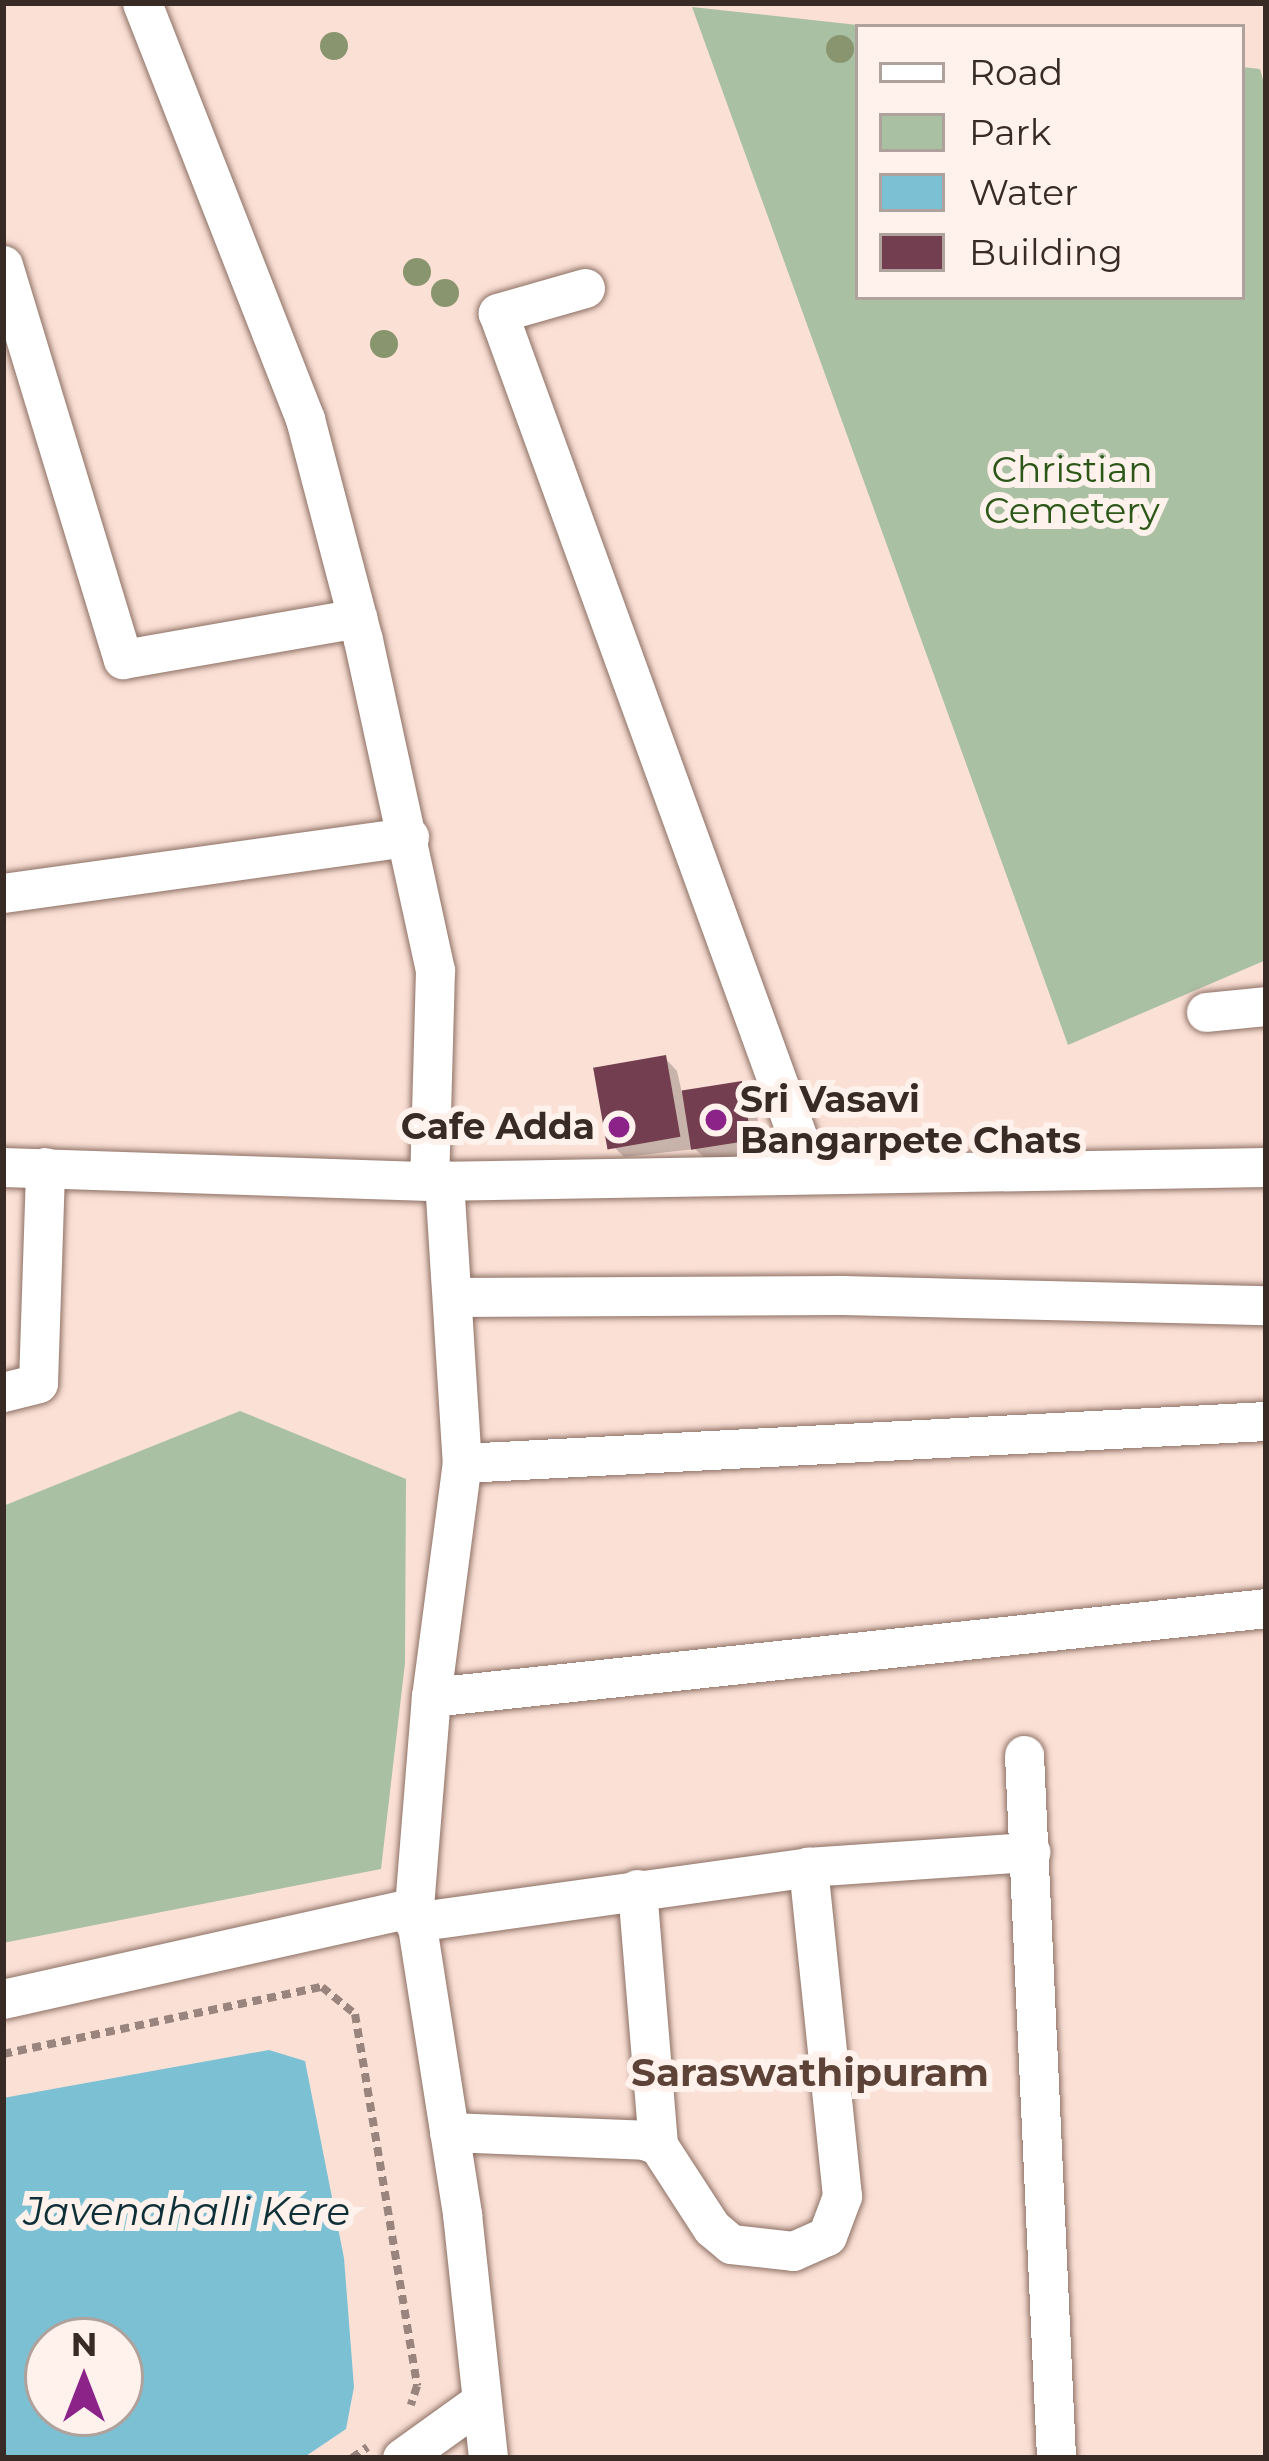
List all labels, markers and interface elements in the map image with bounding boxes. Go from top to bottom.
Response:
legend [855,24,1245,300]
text: Road [969,50,1063,94]
text: Park [969,110,1051,154]
text: Water [969,170,1078,214]
text: Building [969,230,1123,274]
park label: Christian Cemetery [984,447,1160,532]
place label: Sri Vasavi Bangarpete Chats [740,1077,1081,1162]
place label: Cafe Adda [401,1105,595,1149]
marker: Sri Vasavi Bangarpete Chats [703,1107,729,1133]
marker: Cafe Adda [606,1114,632,1140]
district label: Saraswathipuram [631,2049,989,2095]
water label: Javenahalli Kere [24,2188,350,2234]
north arrow [24,2317,144,2437]
text: N [71,2324,97,2364]

